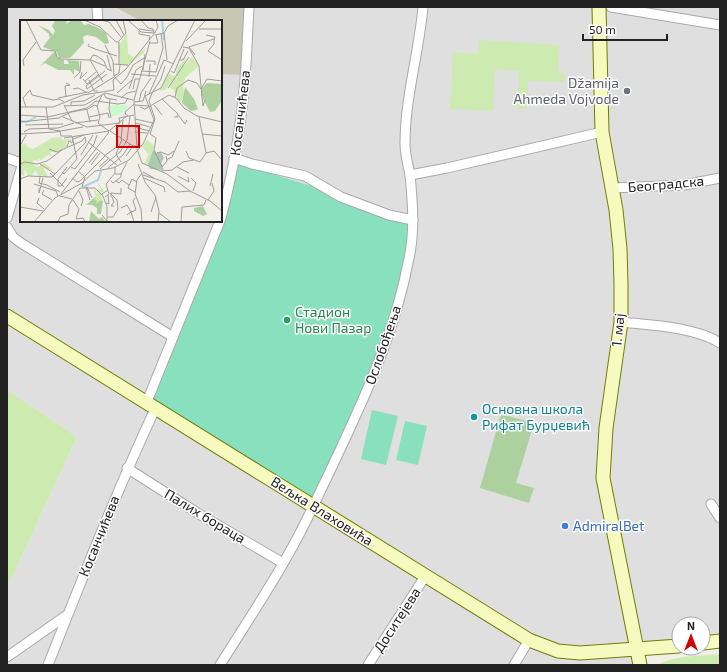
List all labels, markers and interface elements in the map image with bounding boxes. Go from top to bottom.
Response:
scale bar [583,16,667,42]
inset map [20,20,222,222]
text: 50 m [589,22,616,36]
street label: Косанчићева [226,69,253,157]
place label: Džamija Ahmeda Vojvode [514,74,619,107]
marker: Džamija Ahmeda Vojvode [622,86,632,96]
street label: Београдска [627,172,705,195]
place label: Стадион Нови Пазар [295,303,371,336]
street label: Ослобођења [361,303,404,387]
street label: 1. мај [607,312,628,348]
marker: Стадион Нови Пазар [282,315,292,325]
place label: Основна школа Рифат Бурџевић [482,400,590,433]
marker: Основна школа Рифат Бурџевић [469,412,479,422]
street label: Вељка Влаховића [268,472,376,549]
street label: Палих бораца [162,485,249,546]
street label: Косанчићева [75,493,123,579]
place label: AdmiralBet [573,517,644,534]
marker: AdmiralBet [560,521,570,531]
street label: Доситејева [369,584,424,655]
north arrow [671,616,711,656]
text: N [687,619,695,632]

